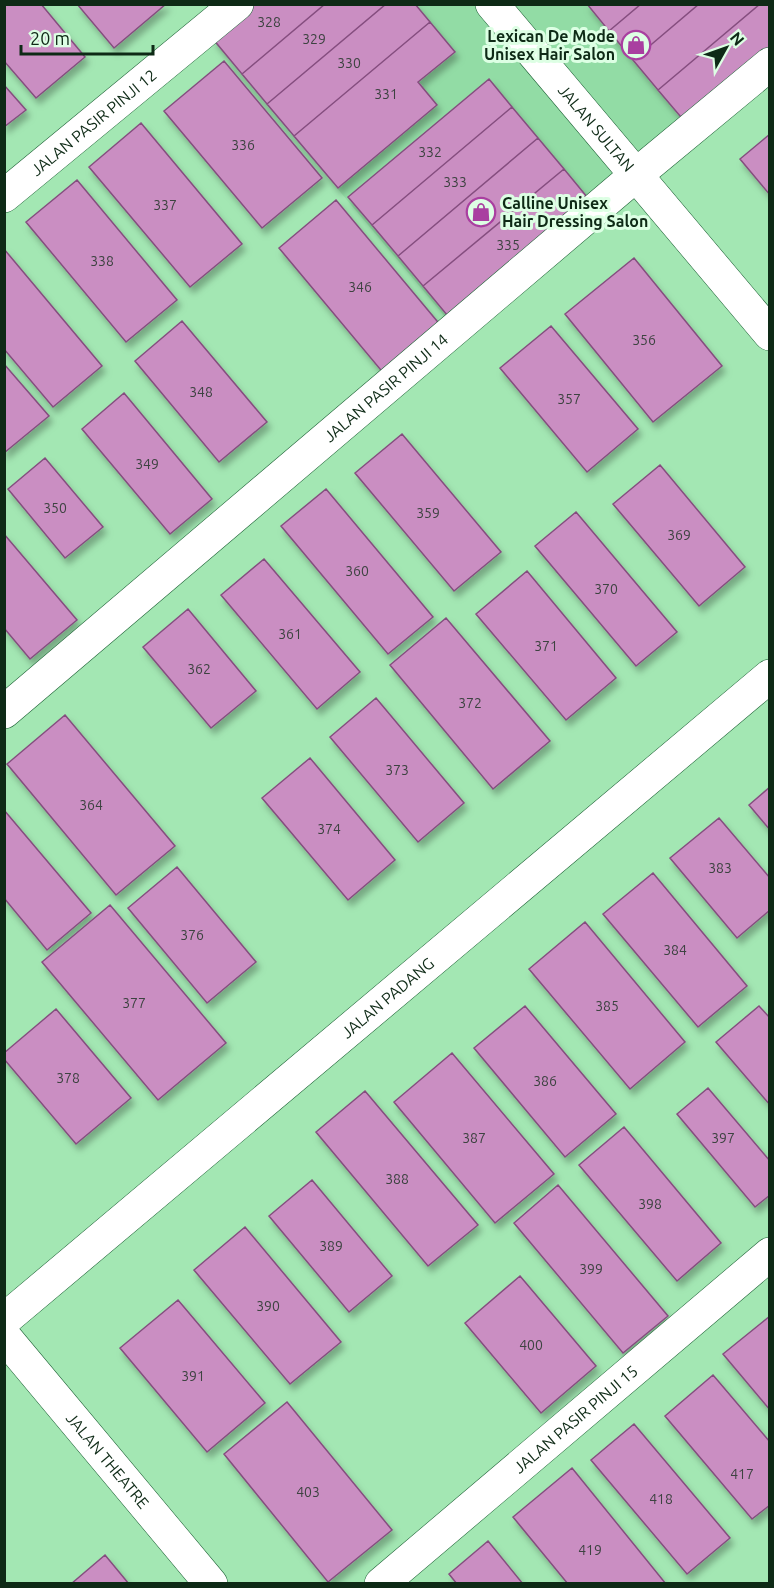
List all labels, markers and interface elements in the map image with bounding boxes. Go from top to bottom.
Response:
house number: 328 [257,14,281,30]
scale bar [21,18,153,56]
north arrow [696,18,756,78]
place label: Lexican De Mode Unisex Hair Salon [484,27,615,63]
text: 20 m [30,28,70,48]
text: N [727,28,748,49]
shop icon: Lexican De Mode Unisex Hair Salon [620,29,652,61]
house number: 329 [302,31,326,47]
house number: 330 [337,55,361,71]
street label: JALAN PASIR PINJI 12 [27,65,160,179]
street label: JALAN SULTAN [555,81,638,175]
house number: 331 [374,86,398,102]
house number: 336 [231,137,255,153]
house number: 332 [418,144,442,160]
house number: 333 [443,174,467,190]
place label: Calline Unisex Hair Dressing Salon [502,194,648,230]
shop icon: Calline Unisex Hair Dressing Salon [465,196,497,228]
house number: 337 [153,197,177,213]
house number: 335 [496,237,520,253]
house number: 338 [90,253,114,269]
house number: 346 [348,279,372,295]
street label: JALAN PASIR PINJI 14 [320,330,451,445]
house number: 356 [632,332,656,348]
house number: 348 [189,384,213,400]
house number: 357 [557,391,581,407]
house number: 349 [135,456,159,472]
house number: 350 [43,500,67,516]
house number: 359 [416,505,440,521]
house number: 369 [667,527,691,543]
house number: 360 [345,563,369,579]
house number: 370 [594,581,618,597]
house number: 361 [278,626,302,642]
house number: 371 [534,638,558,654]
house number: 362 [187,661,211,677]
house number: 372 [458,695,482,711]
house number: 373 [385,762,409,778]
house number: 364 [79,797,103,813]
house number: 374 [317,821,341,837]
house number: 383 [708,860,732,876]
house number: 376 [180,927,204,943]
house number: 384 [663,942,687,958]
street label: JALAN PADANG [338,954,437,1042]
house number: 377 [122,995,146,1011]
house number: 385 [595,998,619,1014]
house number: 378 [56,1070,80,1086]
house number: 386 [533,1073,557,1089]
house number: 387 [462,1130,486,1146]
house number: 397 [711,1130,735,1146]
house number: 388 [385,1171,409,1187]
house number: 398 [638,1196,662,1212]
house number: 389 [319,1238,343,1254]
house number: 399 [579,1261,603,1277]
house number: 390 [256,1298,280,1314]
house number: 400 [519,1337,543,1353]
street label: JALAN PASIR PINJI 15 [510,1361,641,1477]
house number: 391 [181,1368,205,1384]
street label: JALAN THEATRE [63,1409,153,1512]
house number: 417 [730,1466,754,1482]
house number: 403 [296,1484,320,1500]
house number: 418 [649,1491,673,1507]
house number: 419 [578,1542,602,1558]

